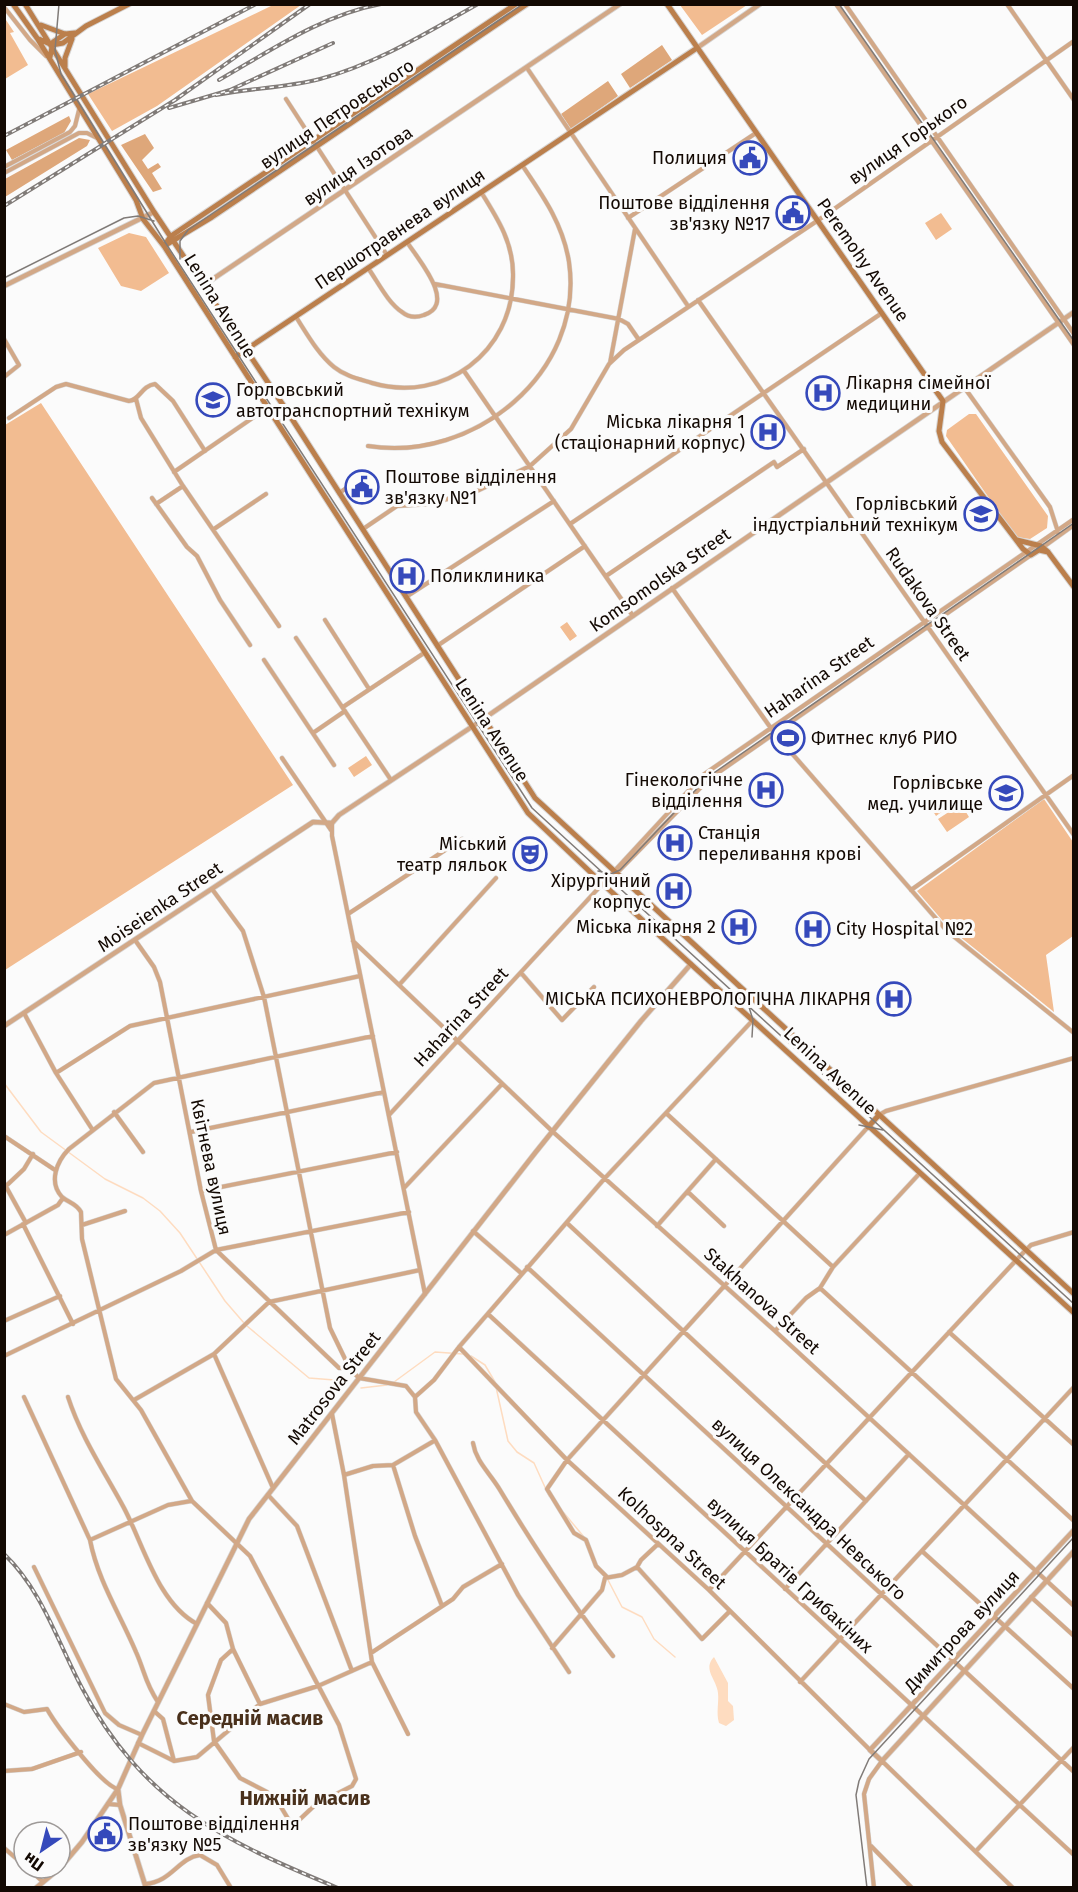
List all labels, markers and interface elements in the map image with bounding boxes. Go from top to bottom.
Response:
street label: вулиця Петровського [256,54,418,174]
street label: вулиця Горького [844,91,972,189]
street label: вулиця Ізотова [299,121,417,211]
public building icon: Полиция [732,140,768,176]
place label: Полиция [652,147,727,169]
street label: Першотравнева вулиця [311,164,489,294]
place label: Поштове відділення зв'язку №17 [598,192,770,235]
street label: Peremohy Avenue [812,194,914,326]
public building icon: Поштове відділення зв'язку №17 [775,195,811,231]
street label: Lenina Avenue [179,250,261,362]
place label: Лікарня сімейної медицини [846,372,991,415]
hospital icon: Лікарня сімейної медицини [805,375,841,411]
place label: Горловський автотранспортний технікум [236,379,470,422]
school or university icon: Горловський автотранспортний технікум [195,382,231,418]
place label: Міська лікарня 1 (стаціонарний корпус) [555,411,745,454]
hospital icon: Міська лікарня 1 (стаціонарний корпус) [750,414,786,450]
place label: Поштове відділення зв'язку №1 [385,466,557,509]
public building icon: Поштове відділення зв'язку №1 [344,469,380,505]
place label: Горлівський індустріальний технікум [752,493,958,536]
school or university icon: Горлівський індустріальний технікум [963,496,999,532]
street label: Komsomolska Street [585,523,735,637]
street label: Rudakova Street [881,543,976,665]
hospital icon: Поликлиника [389,558,425,594]
place label: Поликлиника [430,565,545,587]
street label: Haharina Street [760,631,878,723]
street label: Lenina Avenue [450,674,534,786]
sports icon: Фитнес клуб РИО [770,720,806,756]
place label: Фитнес клуб РИО [811,727,958,749]
place label: Гінекологічне відділення [625,769,743,812]
hospital icon: Гінекологічне відділення [748,772,784,808]
place label: Горлівське мед. училище [867,772,983,815]
school or university icon: Горлівське мед. училище [988,775,1024,811]
place label: Станція переливання крові [698,822,862,865]
hospital icon: Станція переливання крові [657,825,693,861]
place label: Міський театр ляльок [397,833,508,876]
theatre icon: Міський театр ляльок [512,836,548,872]
street label: Moiseienka Street [93,857,227,957]
place label: Хірургічний корпус [551,870,651,913]
hospital icon: Хірургічний корпус [656,873,692,909]
hospital icon: Міська лікарня 2 [721,909,757,945]
hospital icon: City Hospital №2 [795,911,831,947]
place label: Міська лікарня 2 [576,916,716,938]
place label: City Hospital №2 [836,918,973,940]
street label: Haharina Street [409,962,513,1071]
hospital icon: МІСЬКА ПСИХОНЕВРОЛОГІЧНА ЛІКАРНЯ [876,981,912,1017]
place label: МІСЬКА ПСИХОНЕВРОЛОГІЧНА ЛІКАРНЯ [545,988,871,1010]
street label: Lenina Avenue [779,1022,881,1120]
street label: Квітнева вулиця [186,1097,236,1237]
street label: Stakhanova Street [699,1243,825,1359]
street label: Matrosova Street [283,1326,385,1449]
street label: вулиця Олександра Невського [707,1413,911,1605]
street label: Kolhospna Street [613,1482,731,1594]
street label: вулиця Братів Грибакіних [703,1492,878,1658]
street label: Димитрова вулиця [899,1565,1024,1697]
district label: Середній масив [177,1706,323,1730]
district label: Нижній масив [239,1786,371,1810]
place label: Поштове відділення зв'язку №5 [128,1813,300,1856]
public building icon: Поштове відділення зв'язку №5 [87,1816,123,1852]
north arrow [12,1820,72,1880]
text: Пн [20,1848,47,1875]

